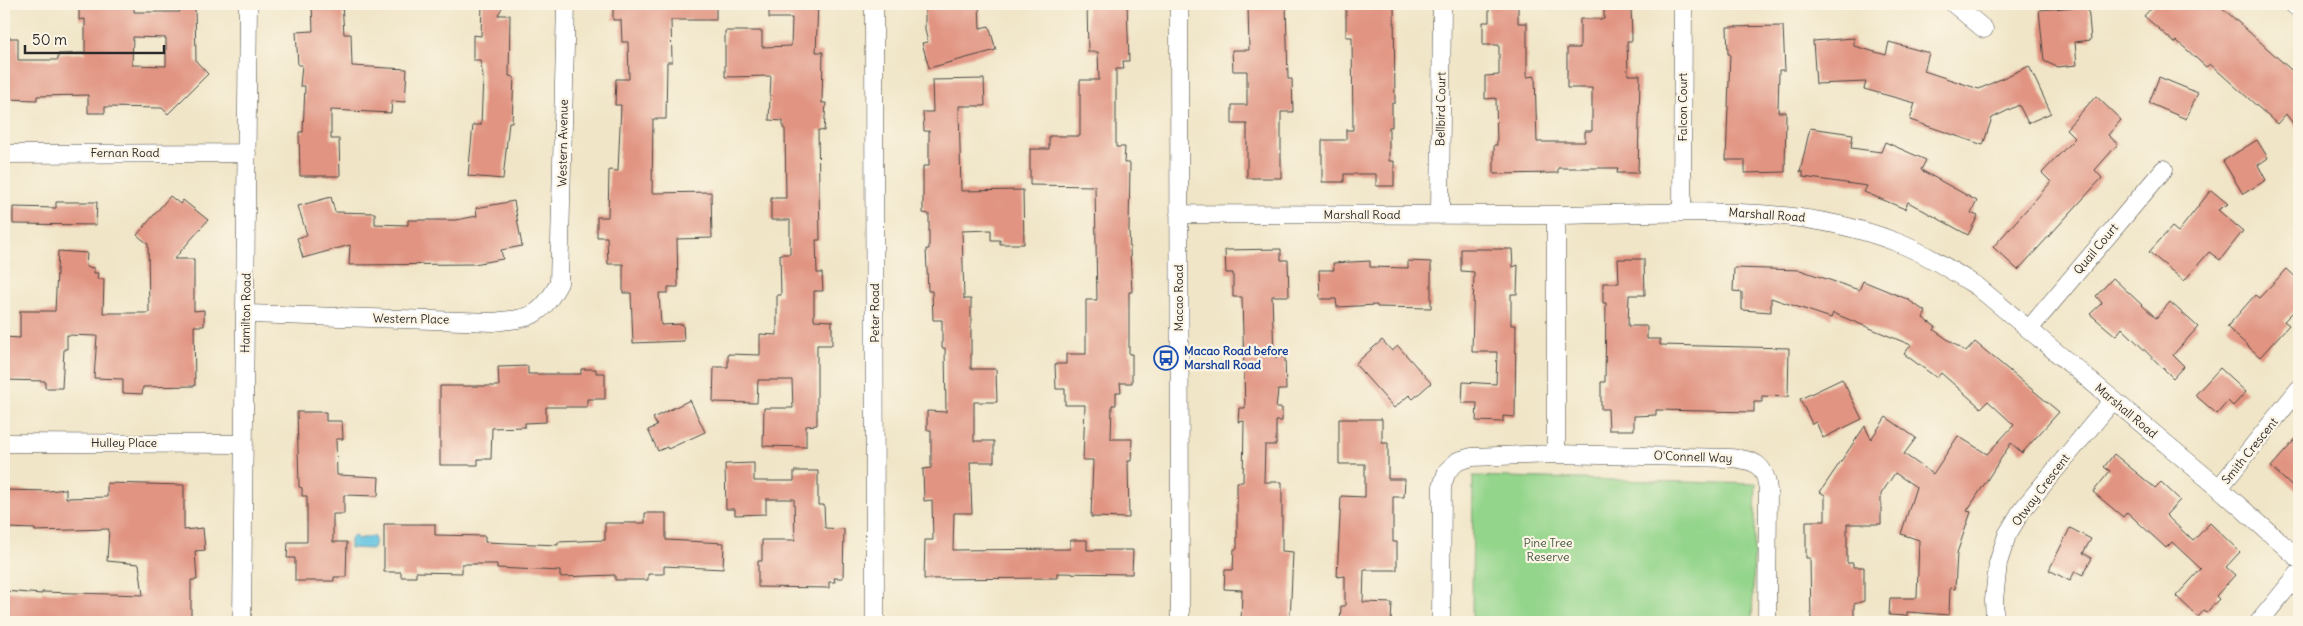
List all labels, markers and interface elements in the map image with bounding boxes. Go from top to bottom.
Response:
scale bar [25,22,164,54]
text: 50 m [32,30,67,49]
street label: Bellbird Court [1432,72,1449,146]
street label: Falcon Court [1675,73,1690,141]
street label: Western Avenue [554,99,571,187]
street label: Fernan Road [90,145,160,160]
street label: Marshall Road [1728,204,1806,225]
street label: Marshall Road [1323,207,1401,222]
street label: Quail Court [2070,220,2121,277]
street label: Macao Road [1171,265,1186,332]
street label: Hamilton Road [237,273,254,353]
street label: Peter Road [867,283,882,343]
street label: Western Place [373,310,449,327]
place label: Macao Road before Marshall Road [1184,343,1289,372]
bus stop icon: Macao Road before Marshall Road [1153,345,1179,371]
street label: Marshall Road [2092,380,2161,441]
street label: Smith Crescent [2218,414,2281,487]
street label: Hulley Place [91,435,157,450]
street label: O'Connell Way [1653,448,1733,465]
street label: Otway Crescent [2009,451,2073,529]
park label: Pine Tree Reserve [1523,535,1573,564]

